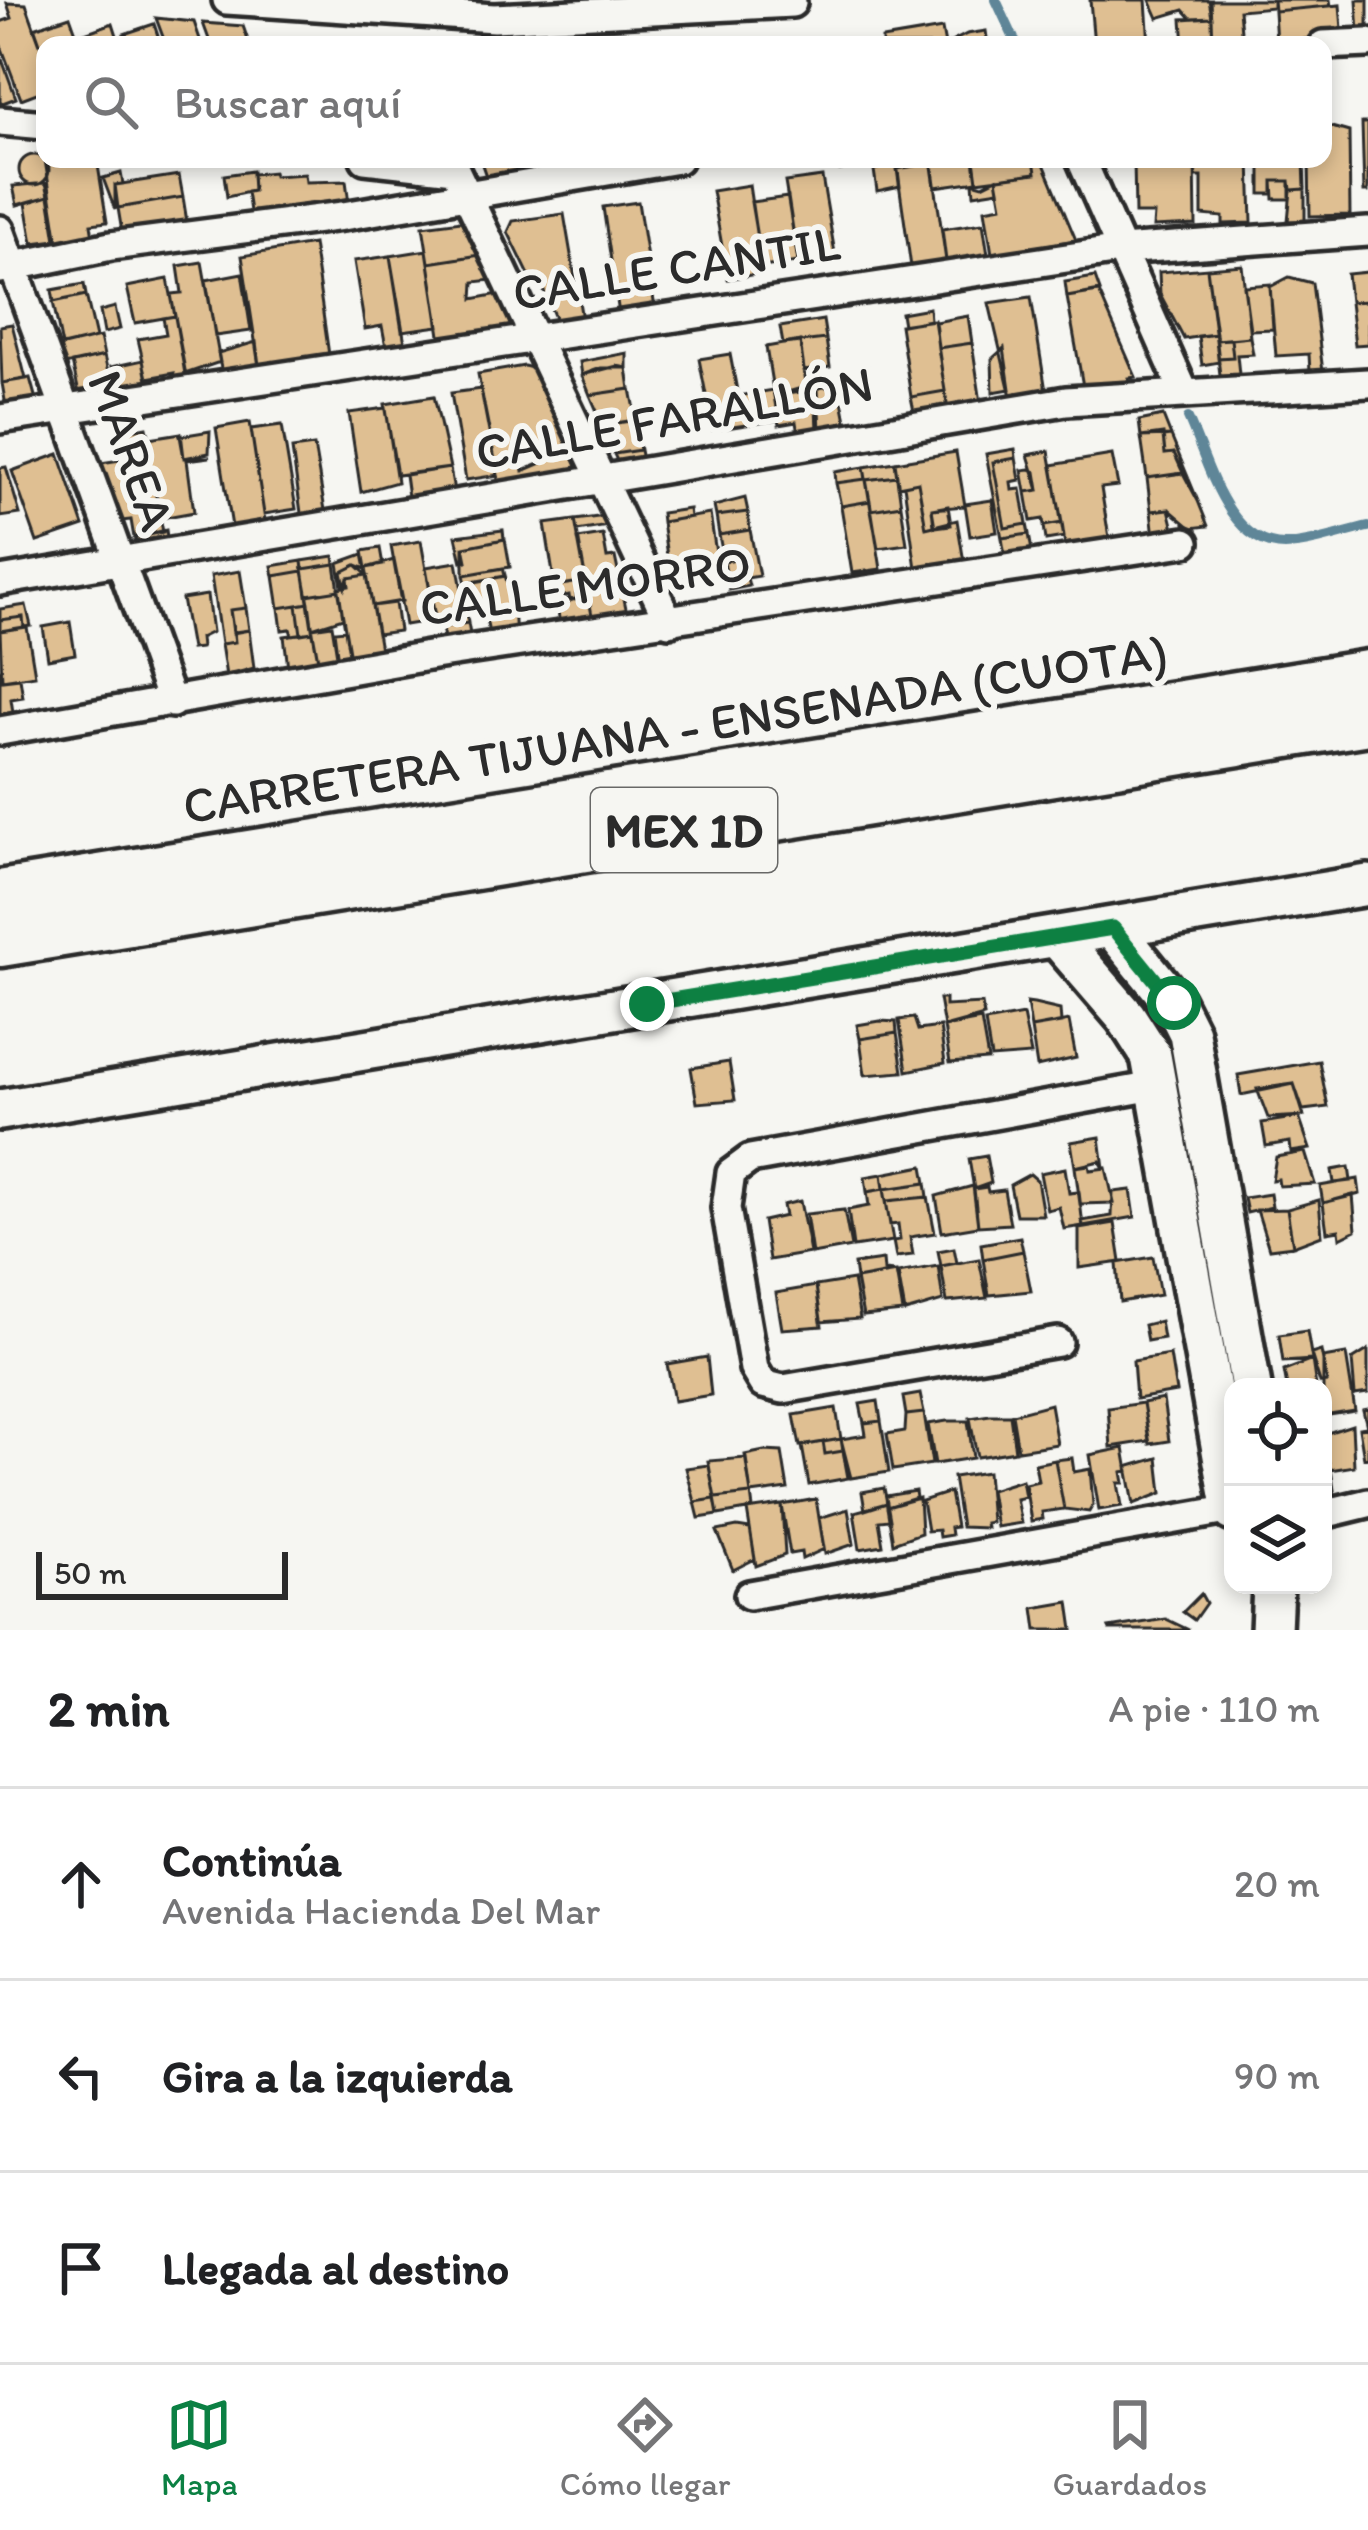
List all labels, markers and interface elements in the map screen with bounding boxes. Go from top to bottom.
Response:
search box [36,36,1332,168]
icon: search [78,69,144,135]
text: Buscar aquí [174,75,401,129]
street label: CALLE CANTIL [508,212,844,323]
street label: CALLE FARALLÓN [471,353,877,482]
street label: MAREA [75,362,189,538]
street label: CALLE MORRO [415,532,755,639]
street label: CARRETERA TIJUANA - ENSENADA (CUOTA) [179,620,1172,837]
road number: MEX 1D [591,788,777,872]
route start [1147,976,1201,1030]
route end [620,977,674,1031]
map controls [1224,1378,1332,1594]
button: locate [1224,1378,1332,1486]
button: layers [1224,1486,1332,1594]
scale bar [36,1546,288,1599]
text: 50 m [54,1553,127,1592]
text: 2 min [48,1678,169,1739]
text: A pie · 110 m [1108,1685,1320,1732]
text: Continúa [162,1833,342,1887]
icon: ahead [48,1851,114,1917]
text: 20 m [1234,1860,1320,1907]
text: Avenida Hacienda Del Mar [162,1887,600,1934]
icon: left [48,2043,114,2109]
text: Gira a la izquierda [162,2049,513,2103]
text: 90 m [1234,2052,1320,2099]
icon: arrive [48,2235,114,2301]
text: Llegada al destino [162,2241,509,2295]
tab: Mapa [161,2392,238,2503]
tab: Cómo llegar [560,2392,731,2503]
tab: Guardados [1052,2392,1207,2503]

